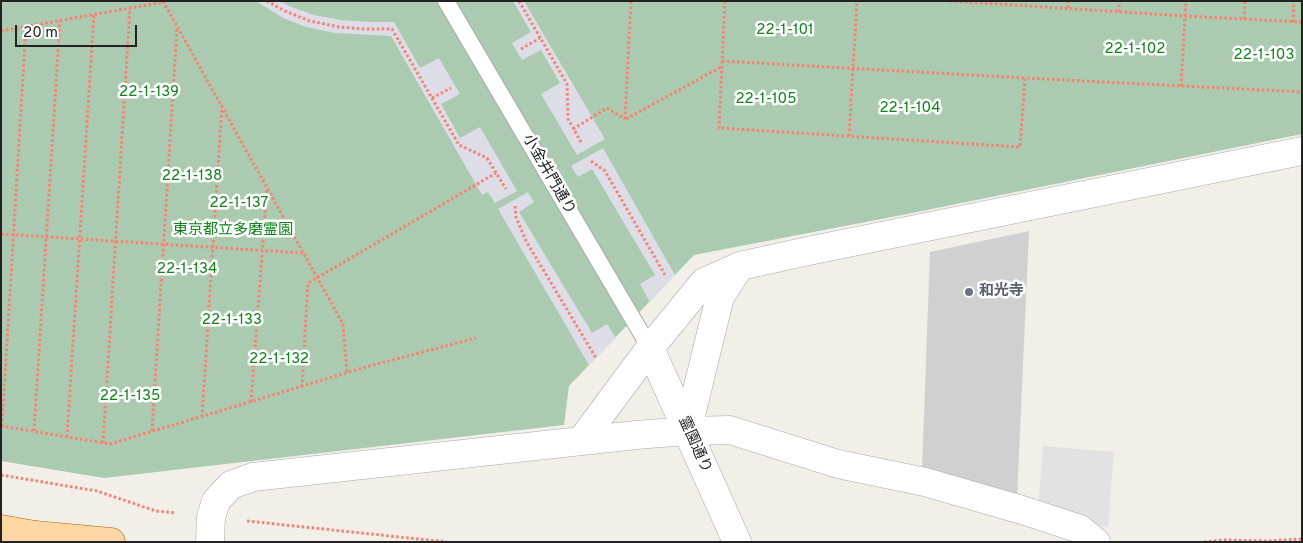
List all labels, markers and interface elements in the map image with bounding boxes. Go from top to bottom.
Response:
scale bar [18,15,140,47]
park label: 22-1-101 [756,22,814,40]
text: 20 m [23,24,58,43]
park label: 22-1-102 [1104,41,1166,59]
park label: 22-1-103 [1234,47,1294,65]
park label: 22-1-139 [119,84,179,102]
park label: 22-1-105 [735,91,797,109]
park label: 22-1-104 [879,100,941,118]
street label: 小金井門通り [518,132,578,218]
park label: 22-1-138 [162,168,222,186]
park label: 22-1-137 [210,195,268,213]
park label: 東京都立多磨霊園 [173,222,293,240]
park label: 22-1-134 [157,261,217,279]
place label: 和光寺 [979,283,1024,301]
marker: 和光寺 [963,286,975,298]
park label: 22-1-133 [202,312,262,330]
park label: 22-1-132 [249,351,309,369]
park label: 22-1-135 [100,388,160,406]
street label: 霊園通り [674,414,714,476]

